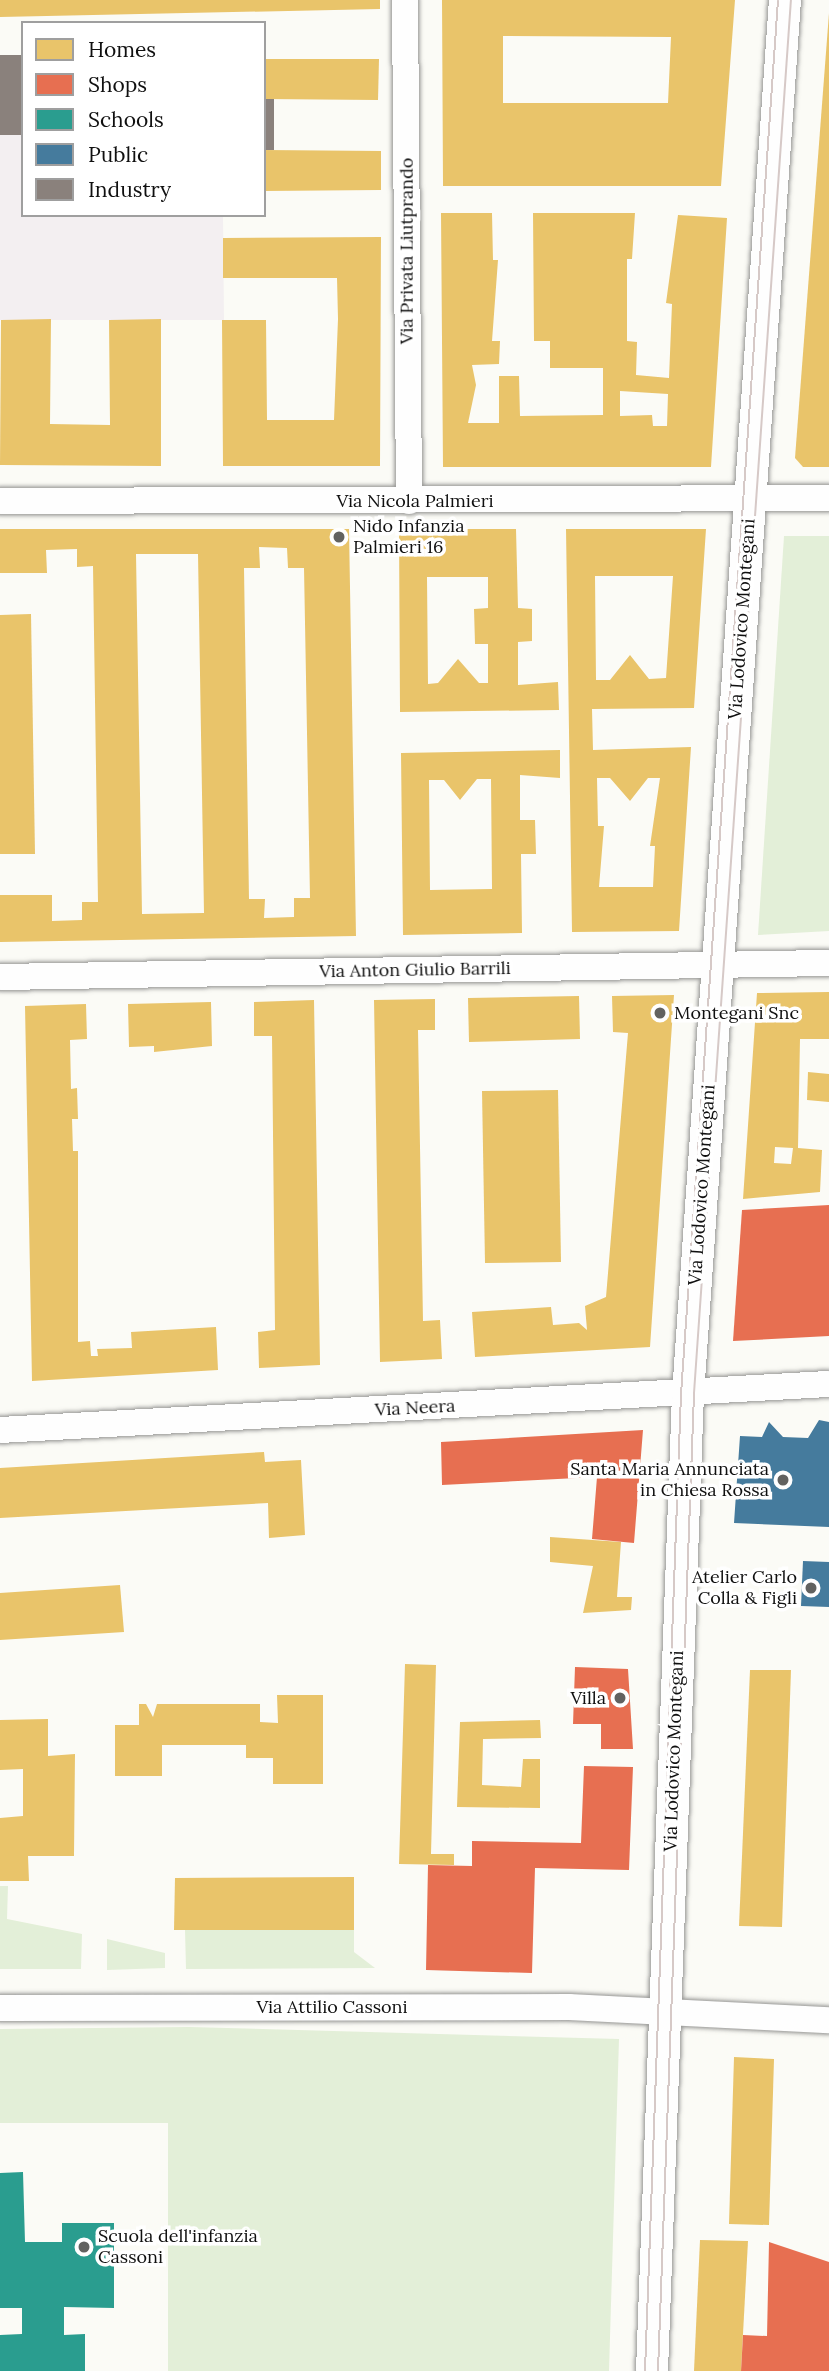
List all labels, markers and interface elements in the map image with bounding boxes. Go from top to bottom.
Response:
legend [21,21,266,217]
text: Homes [88,36,156,63]
text: Shops [88,71,147,98]
text: Schools [88,106,164,133]
text: Public [88,141,148,168]
street label: Via Privata Liutprando [396,158,418,344]
text: Industry [88,176,171,203]
street label: Via Nicola Palmieri [337,490,493,512]
place label: Nido Infanzia Palmieri 16 [353,516,464,558]
street label: Via Lodovico Montegani [724,518,760,720]
marker: Nido Infanzia Palmieri 16 [331,529,347,545]
street label: Via Anton Giulio Barrili [319,958,511,982]
place label: Montegani Snc [674,1002,799,1024]
marker: Montegani Snc [652,1005,668,1021]
street label: Via Lodovico Montegani [684,1084,720,1286]
street label: Via Neera [374,1395,456,1421]
place label: Santa Maria Annunciata in Chiesa Rossa [570,1459,769,1502]
marker: Santa Maria Annunciata in Chiesa Rossa [775,1472,791,1488]
place label: Atelier Carlo Colla & Figli [692,1567,797,1610]
marker: Atelier Carlo Colla & Figli [803,1580,819,1596]
street label: Via Lodovico Montegani [660,1650,688,1852]
place label: Villa [570,1687,606,1709]
marker: Villa [612,1690,628,1706]
street label: Via Attilio Cassoni [256,1996,408,2018]
place label: Scuola dell'infanzia Cassoni [98,2226,258,2268]
marker: Scuola dell'infanzia Cassoni [76,2239,92,2255]

